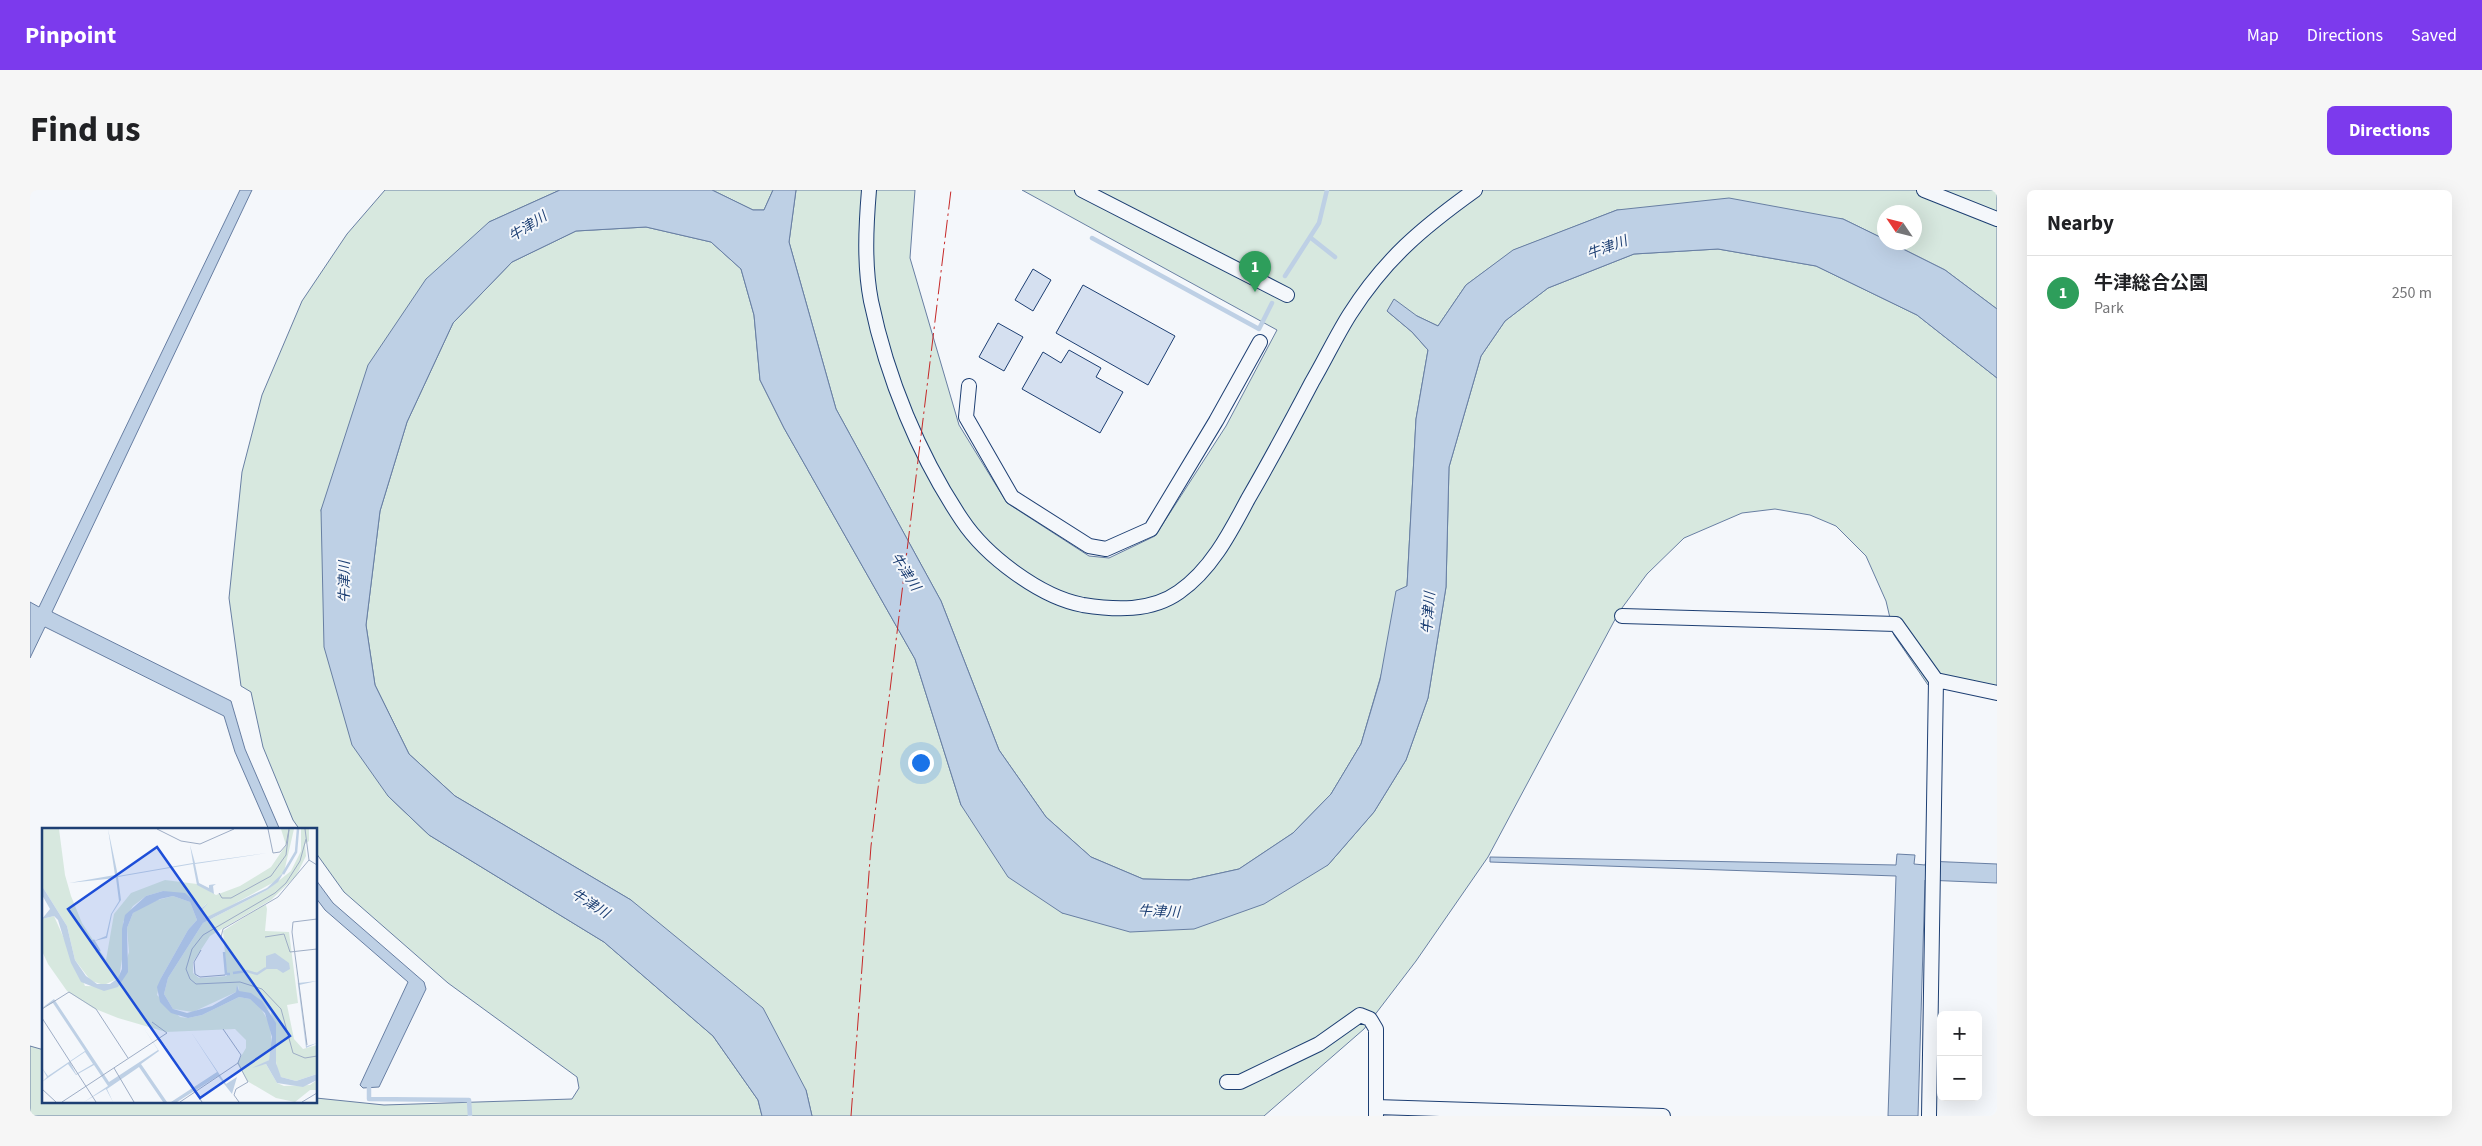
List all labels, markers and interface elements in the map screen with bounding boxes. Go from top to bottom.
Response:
text: Pinpoint [25,18,116,53]
text: Map [2247,23,2279,48]
text: Directions [2307,23,2383,48]
text: Saved [2411,23,2457,48]
text: Find us [30,105,140,155]
button: Directions [2327,106,2452,155]
north arrow [1877,205,1922,250]
water label: 牛津川 [505,206,553,247]
text: Nearby [2047,208,2114,238]
water label: 牛津川 [1584,231,1632,265]
pin: 1 [1239,251,1271,292]
text: 牛津総合公園 [2094,270,2208,297]
text: 1 [2059,282,2067,304]
text: 250 m [2392,282,2432,304]
text: Park [2094,297,2124,319]
water label: 牛津川 [885,549,926,597]
water label: 牛津川 [335,559,355,603]
water label: 牛津川 [1418,589,1441,635]
your location [908,750,934,776]
inset map [42,828,318,1104]
water label: 牛津川 [567,884,615,925]
water label: 牛津川 [1138,901,1182,923]
map controls [1937,1011,1982,1101]
button: + [1937,1011,1982,1056]
button: − [1937,1056,1982,1101]

